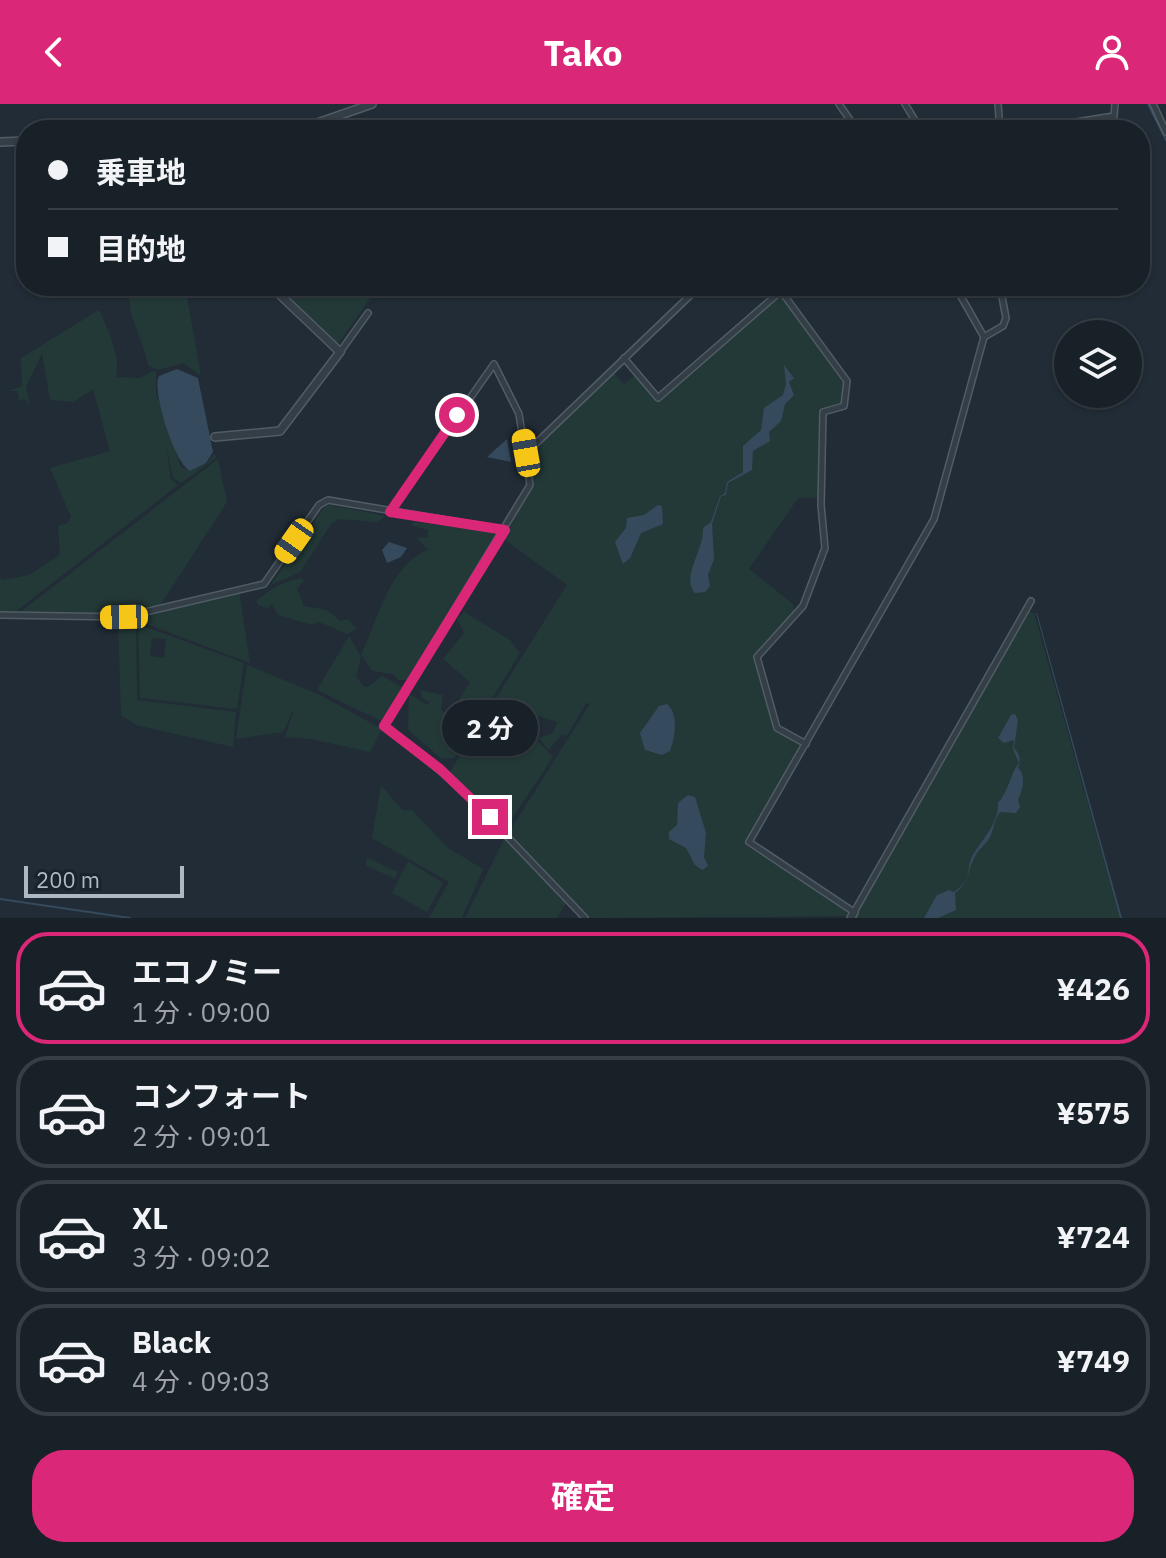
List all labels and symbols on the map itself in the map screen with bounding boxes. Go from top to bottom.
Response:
route start [439,397,475,433]
car [510,427,542,479]
car [270,514,318,568]
car [100,605,148,629]
callout: 2 分 [442,701,538,757]
route end [472,799,508,835]
scale bar [24,862,184,898]

